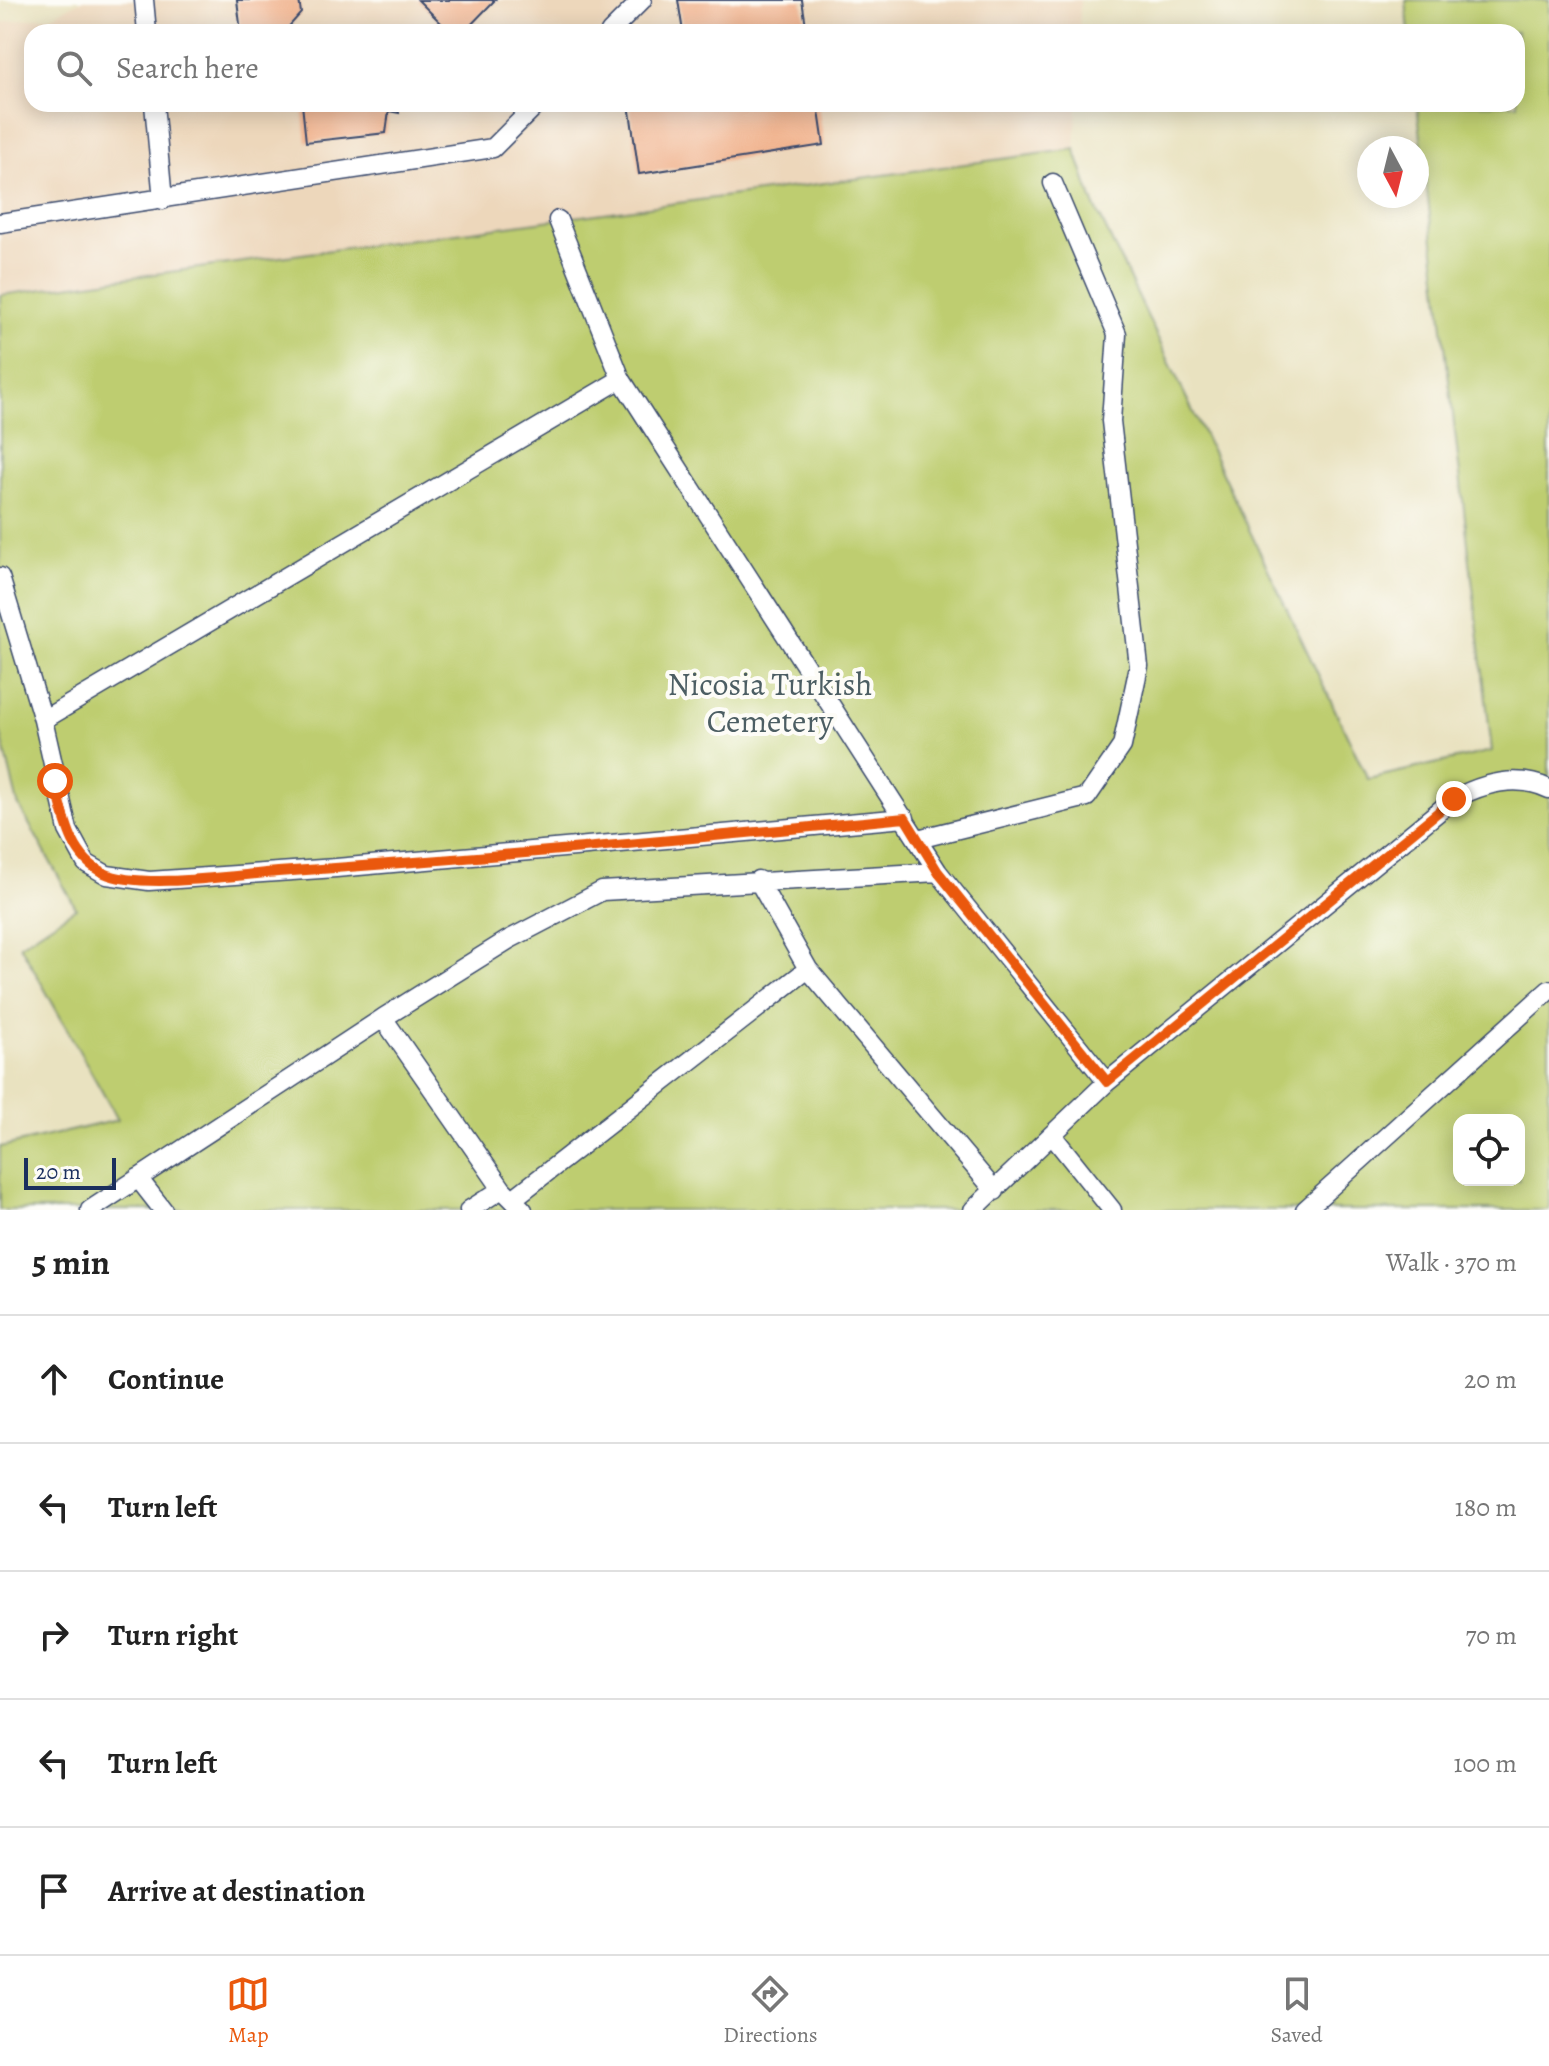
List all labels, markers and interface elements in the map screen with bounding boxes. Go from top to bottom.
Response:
search box [24,24,1525,112]
icon: search [52,46,96,90]
text: Search here [116,48,259,88]
north arrow [1357,136,1429,208]
park label: Nicosia Turkish Cemetery [668,662,872,743]
route start [37,763,73,799]
route end [1436,781,1472,817]
map controls [1453,1114,1525,1186]
button: locate [1453,1114,1525,1186]
scale bar [24,1154,116,1190]
text: 20 m [36,1157,81,1187]
text: 5 min [32,1239,110,1286]
text: Walk · 370 m [1386,1245,1517,1280]
icon: ahead [32,1357,76,1401]
text: Continue [108,1359,224,1399]
text: 20 m [1464,1362,1517,1397]
icon: left [32,1485,76,1529]
text: Turn left [108,1487,217,1527]
text: 180 m [1455,1490,1517,1525]
icon: right [32,1613,76,1657]
text: Turn right [108,1615,238,1655]
text: 70 m [1465,1618,1517,1653]
icon: left [32,1741,76,1785]
text: Turn left [108,1743,217,1783]
text: 100 m [1454,1746,1517,1781]
icon: arrive [32,1869,76,1913]
text: Arrive at destination [108,1871,365,1911]
tab: Map [226,1972,270,2050]
tab: Directions [723,1972,818,2050]
tab: Saved [1270,1972,1323,2050]

